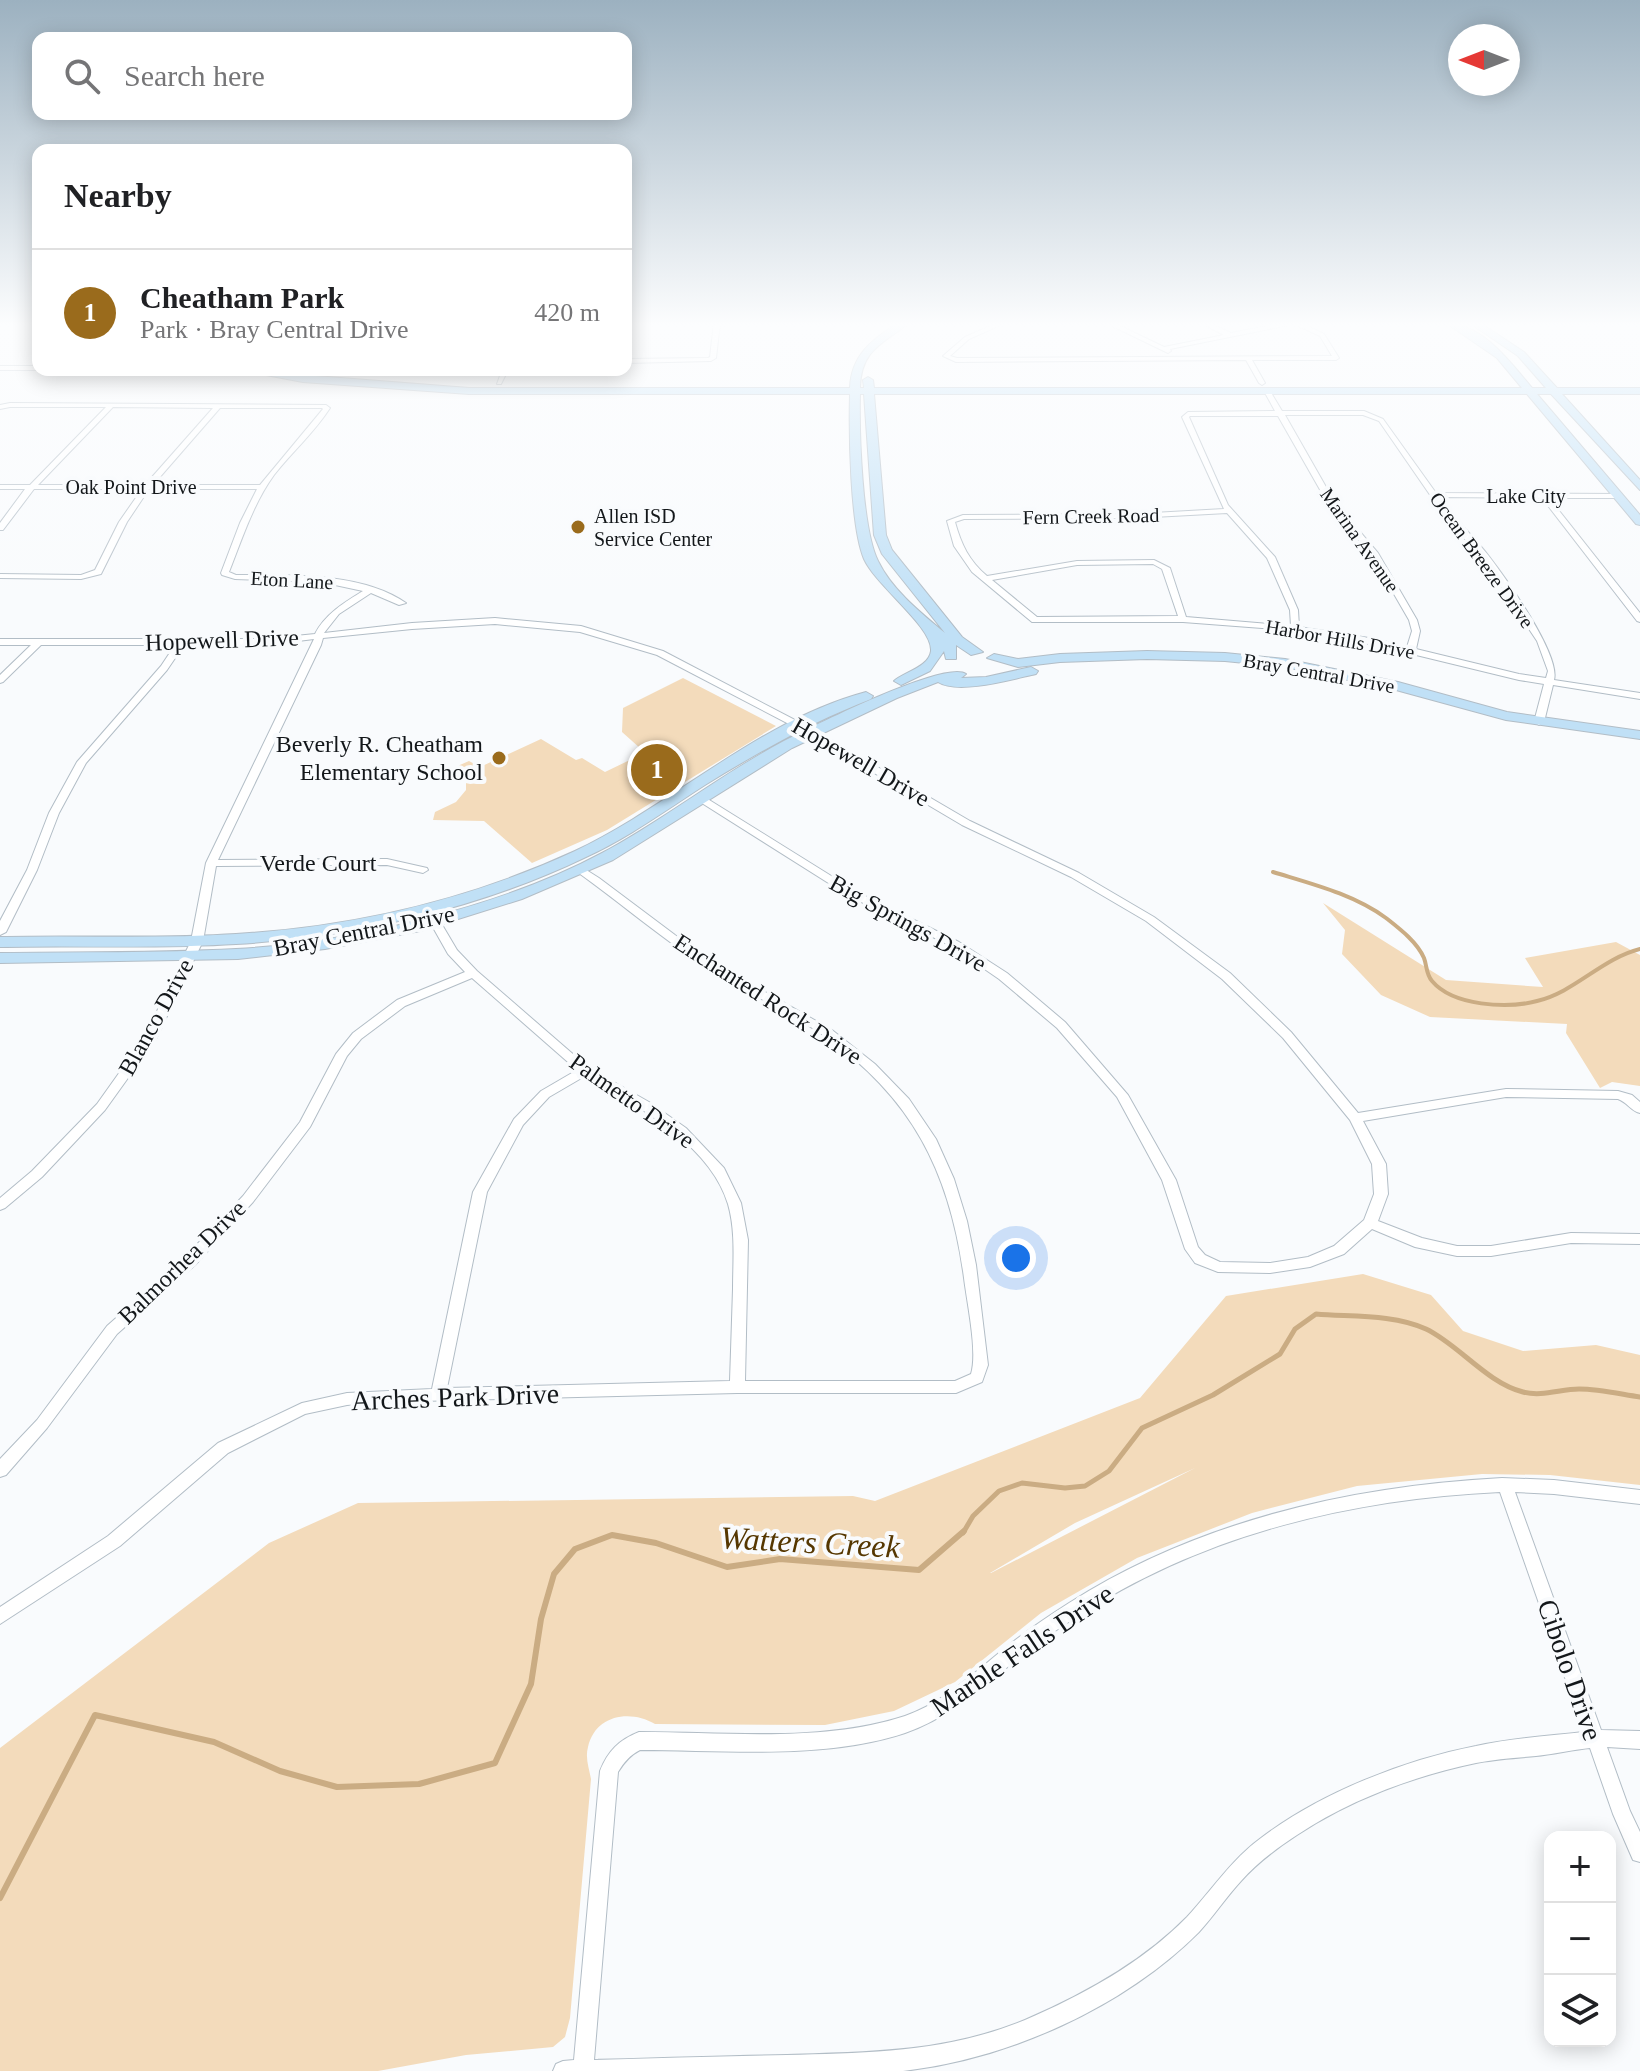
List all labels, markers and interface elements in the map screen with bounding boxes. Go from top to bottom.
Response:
north arrow [1448,24,1520,96]
search box [32,32,632,120]
icon: search [60,54,104,98]
text: Search here [124,59,265,92]
text: Nearby [64,177,172,214]
text: Cheatham Park [140,281,344,314]
text: 1 [84,298,97,327]
text: 420 m [534,298,600,327]
text: Park · Bray Central Drive [140,315,409,344]
street label: Oak Point Drive [65,476,197,498]
street label: Marina Avenue [1316,484,1404,597]
street label: Lake City [1486,485,1566,508]
street label: Ocean Breeze Drive [1425,488,1539,632]
street label: Fern Creek Road [1022,504,1160,528]
place label: Allen ISD Service Center [594,505,713,550]
marker: Allen ISD Service Center [569,518,587,536]
street label: Eton Lane [250,567,334,593]
street label: Harbor Hills Drive [1264,615,1416,663]
street label: Hopewell Drive [145,624,299,656]
street label: Bray Central Drive [1241,649,1397,698]
street label: Hopewell Drive [788,712,934,812]
place label: Beverly R. Cheatham Elementary School [276,731,483,785]
pin: 1 [631,740,683,800]
marker: Beverly R. Cheatham Elementary School [490,749,508,767]
street label: Verde Court [260,850,377,876]
street label: Big Springs Drive [825,869,991,977]
street label: Bray Central Drive [271,901,457,961]
street label: Enchanted Rock Drive [669,929,867,1069]
street label: Blanco Drive [113,954,199,1080]
street label: Palmetto Drive [565,1048,699,1154]
street label: Balmorhea Drive [113,1195,251,1329]
your location [996,1238,1036,1278]
street label: Arches Park Drive [350,1378,560,1416]
water label: Watters Creek [719,1519,902,1565]
street label: Marble Falls Drive [925,1578,1119,1722]
street label: Cibolo Drive [1531,1595,1609,1745]
map controls [1544,1831,1616,2047]
button: + [1544,1831,1616,1903]
button: − [1544,1903,1616,1975]
button: layers [1544,1975,1616,2047]

